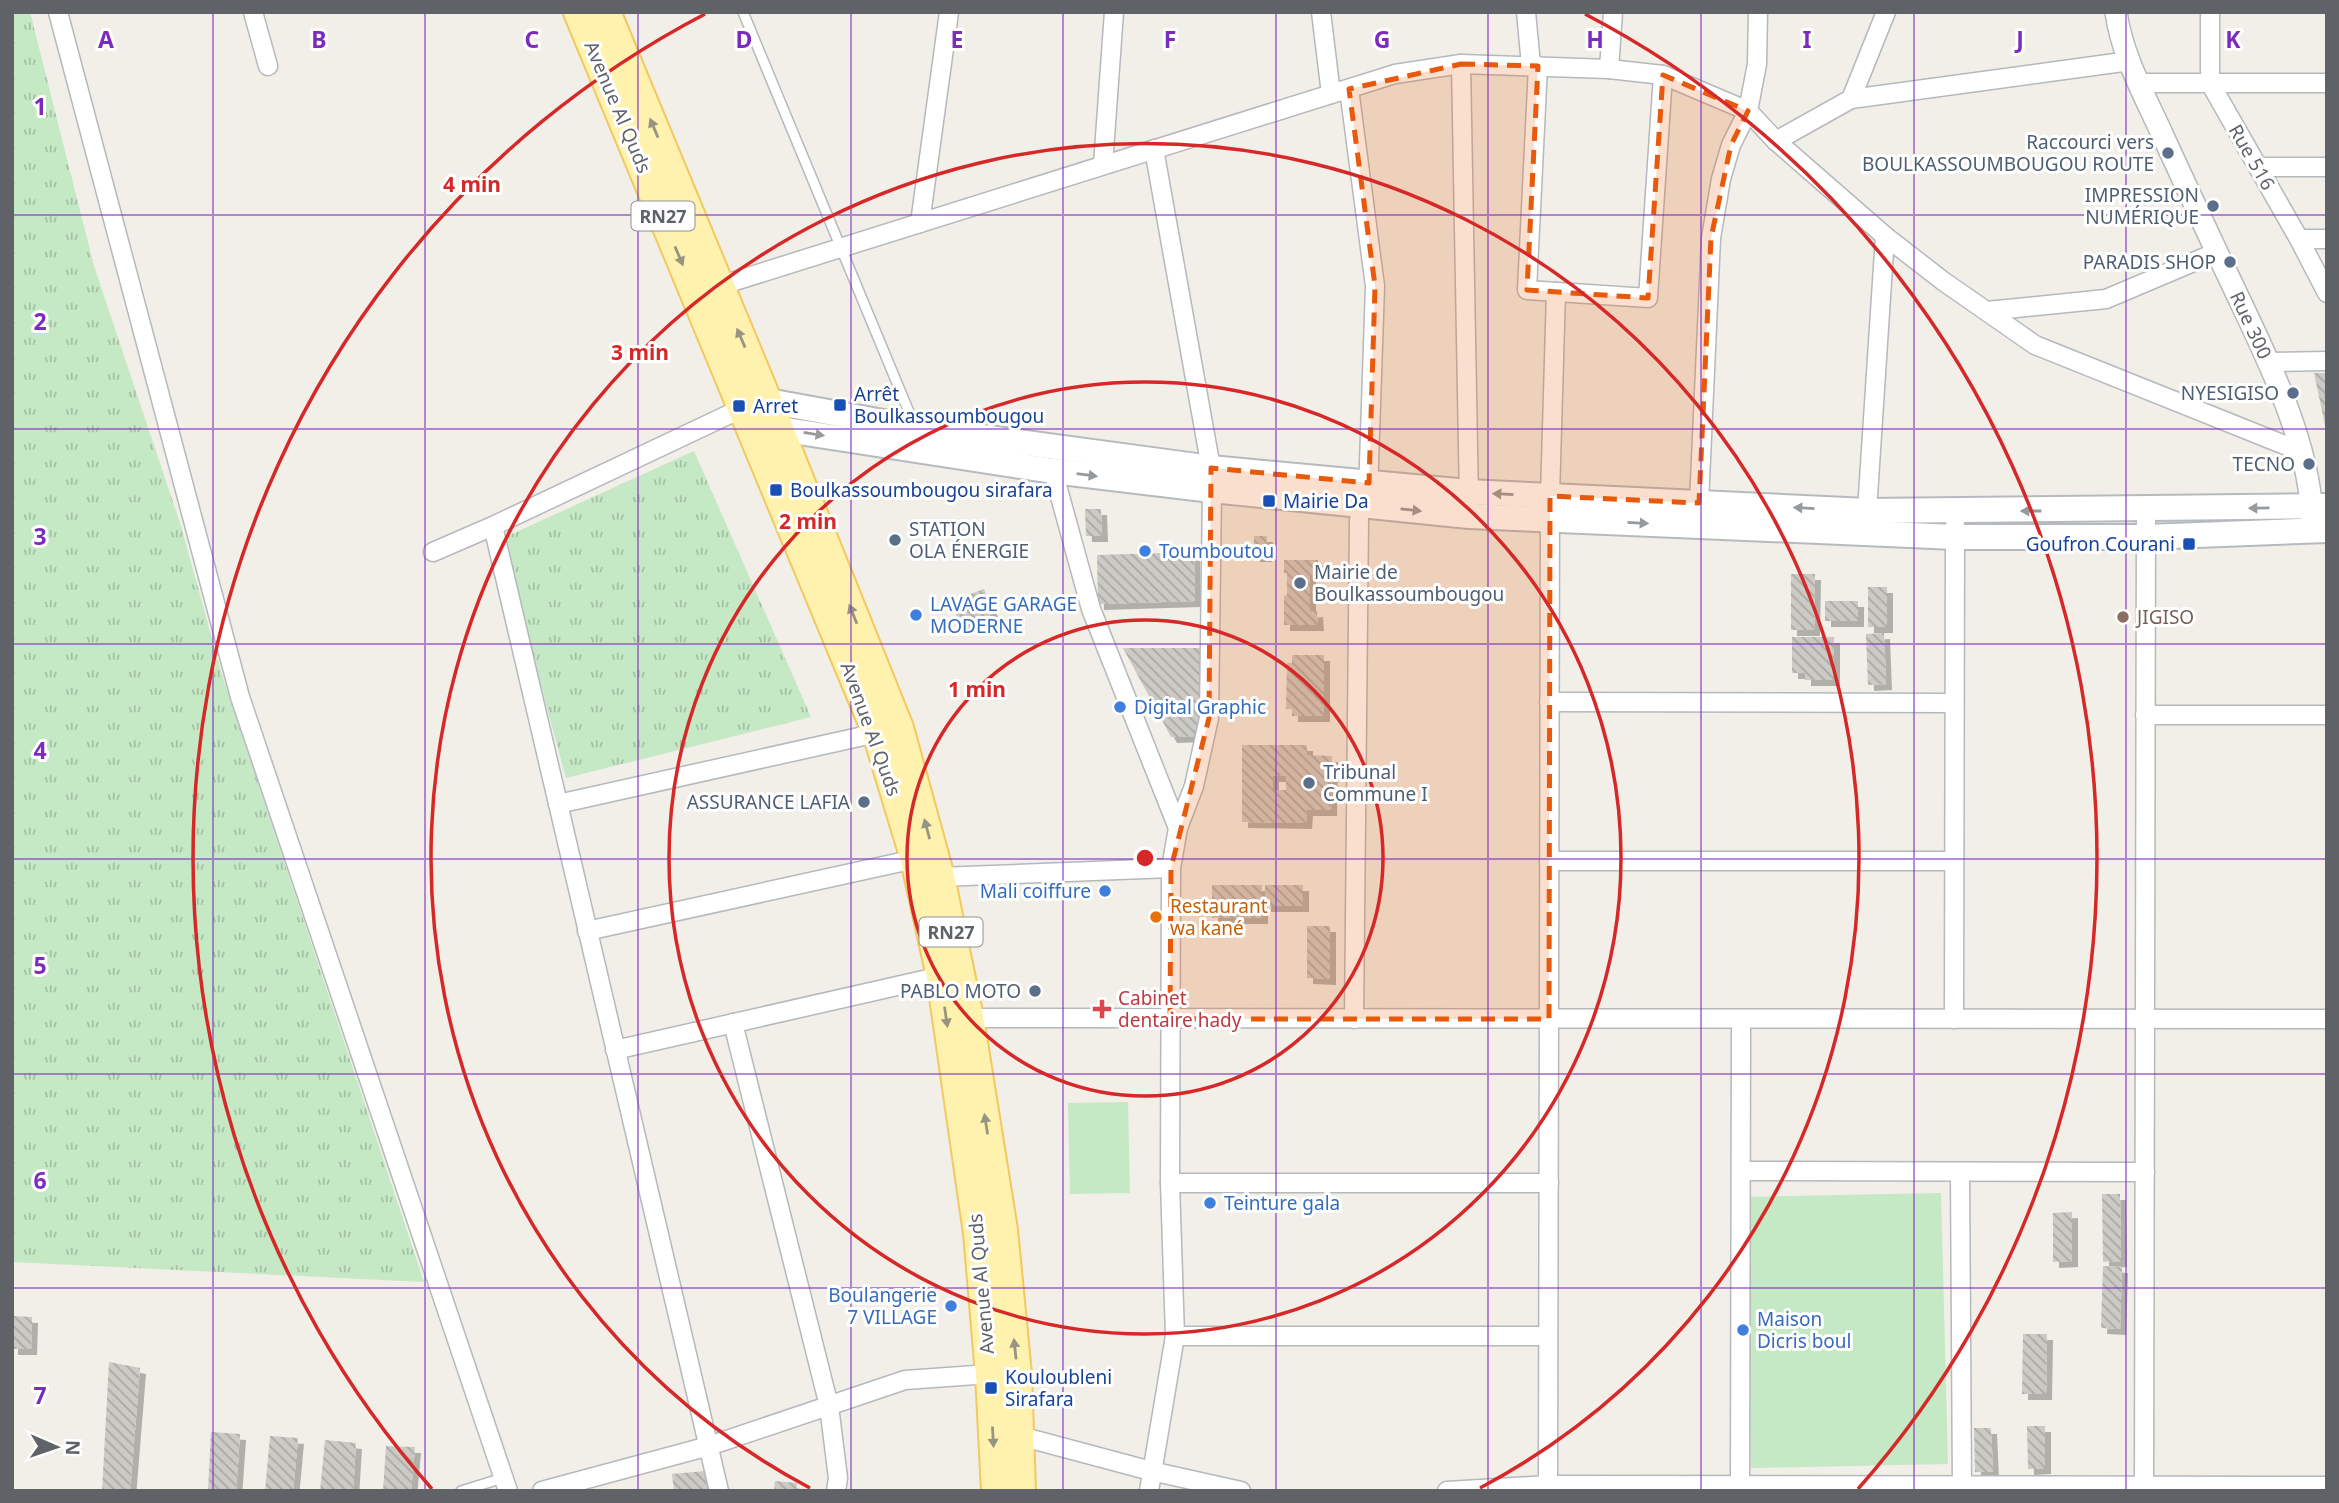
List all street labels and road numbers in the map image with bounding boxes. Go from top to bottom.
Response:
street label: Avenue Al Quds [578,37,658,177]
street label: Rue 516 [2223,119,2281,195]
road number: RN27 [632,202,694,230]
street label: Rue 300 [2224,287,2278,363]
street label: Avenue Al Quds [835,658,907,800]
road number: RN27 [920,917,982,946]
street label: Avenue Al Quds [962,1213,1000,1355]

